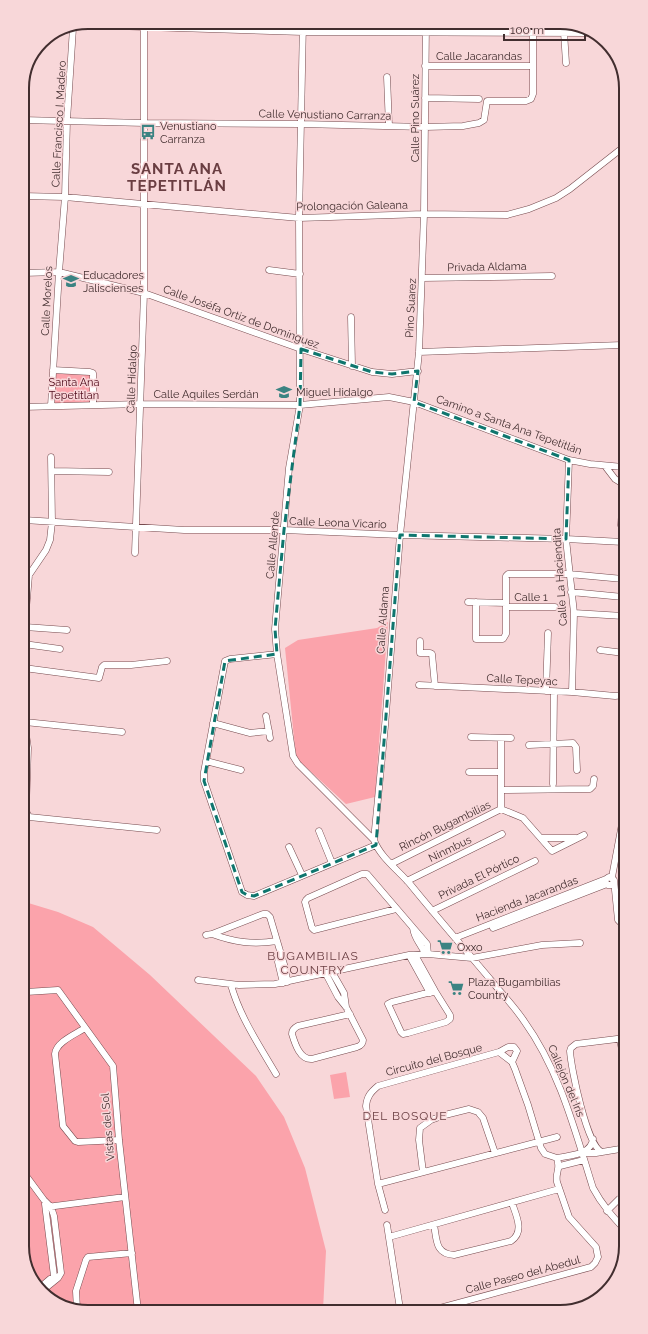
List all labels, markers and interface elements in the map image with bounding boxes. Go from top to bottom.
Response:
scale bar [504,16,585,42]
text: 100 m [510,23,544,37]
street label: Calle Jacarandas [436,50,522,63]
street label: Calle Francisco I. Madero [49,60,69,188]
street label: Calle Pino Suárez [409,73,422,162]
street label: Calle Venustiano Carranza [259,107,391,123]
place label: Venustiano Carranza [160,120,217,146]
bus stop icon: Venustiano Carranza [139,123,157,141]
district label: SANTA ANA TEPETITLÁN [127,160,227,195]
street label: Prolongación Galeana [296,199,408,213]
street label: Privada Aldama [447,260,527,274]
street label: Calle Morelos [39,266,55,336]
place label: Educadores Jaliscienses [83,269,144,295]
school or university icon: Educadores Jaliscienses [62,272,80,290]
street label: Pino Suarez [403,277,419,338]
street label: Calle Joséfa Ortiz de Domínguez [161,283,321,352]
street label: Calle Hidalgo [124,344,140,413]
park label: Santa Ana Tepetitlan [48,376,100,402]
school or university icon: Miguel Hidalgo [275,383,293,401]
place label: Miguel Hidalgo [296,386,373,399]
street label: Calle Aquiles Serdán [153,388,259,401]
street label: Camino a Santa Ana Tepetitlán [434,392,584,458]
street label: Calle Allende [264,510,282,579]
street label: Calle Leona Vicario [289,515,387,531]
street label: Calle La Haciendita [550,528,570,626]
street label: Calle Aldama [374,586,392,654]
street label: Calle 1 [514,591,548,604]
street label: Calle Tepeyac [486,672,558,688]
street label: Rincón Bugambilias [397,798,493,854]
street label: Ninmbus [426,833,474,865]
street label: Privada El Pórtico [436,852,522,902]
street label: Hacienda Jacarandas [474,874,580,924]
supermarket icon: Oxxo [436,938,454,956]
place label: Oxxo [457,941,483,954]
district label: BUGAMBILIAS COUNTRY [267,949,359,977]
place label: Plaza Bugambilias Country [468,976,561,1002]
supermarket icon: Plaza Bugambilias Country [447,979,465,997]
street label: Circuito del Bosque [384,1041,484,1079]
street label: Callejón del Iris [545,1043,587,1119]
street label: Vistas del Sol [99,1093,117,1161]
district label: DEL BOSQUE [362,1109,448,1123]
street label: Calle Paseo del Abedul [464,1253,582,1297]

